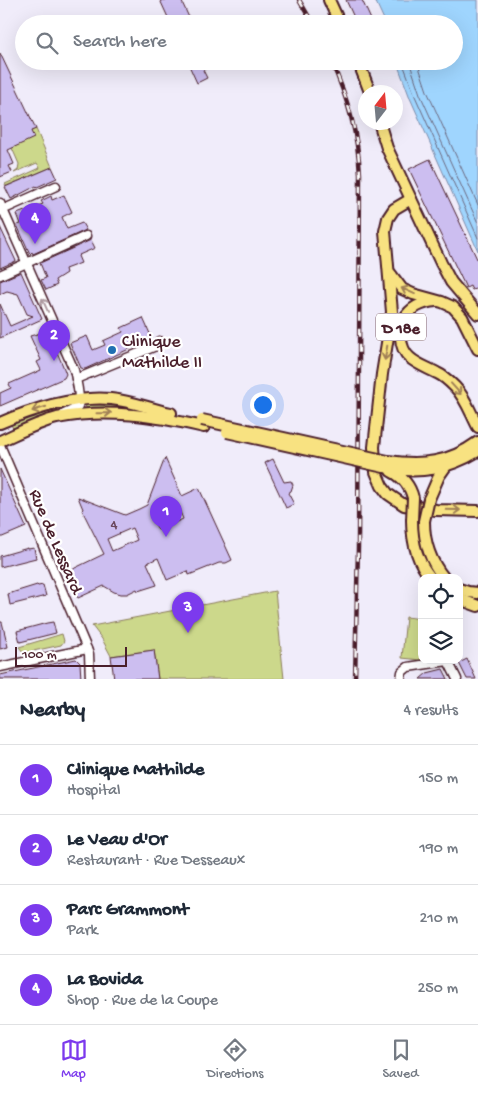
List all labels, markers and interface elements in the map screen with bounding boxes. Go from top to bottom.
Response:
search box [15,15,463,70]
icon: search [33,29,61,57]
text: Search here [73,31,167,54]
north arrow [358,85,403,130]
pin: 4 [19,203,51,244]
one-way arrow [401,286,416,296]
one-way arrow [40,298,50,313]
road number: D 18e [376,314,426,341]
pin: 2 [38,320,70,361]
place label: Clinique Mathilde II [122,332,202,374]
marker: Clinique Mathilde II [106,344,118,356]
one-way arrow [381,345,391,361]
one-way arrow [450,382,462,395]
your location [250,392,276,418]
one-way arrow [31,405,47,415]
one-way arrow [95,408,111,418]
street label: Rue de Lessard [23,487,87,599]
pin: 1 [150,496,182,537]
one-way arrow [445,506,461,515]
house number: 4 [110,516,118,534]
map controls [418,574,463,664]
button: locate [418,574,463,619]
pin: 3 [172,592,204,633]
button: layers [418,619,463,664]
scale bar [15,644,128,667]
text: 100 m [22,647,57,664]
text: Nearby [20,699,85,724]
text: 4 results [403,702,458,721]
text: Clinique Mathilde [67,759,204,782]
text: 1 [33,770,39,789]
text: 150 m [419,770,458,789]
text: Hospital [67,782,121,801]
text: Le Veau d'Or [67,829,167,852]
text: 2 [32,840,40,859]
text: 190 m [419,840,458,859]
text: Restaurant · Rue Desseaux [67,852,245,871]
text: Parc Grammont [67,899,189,922]
text: 3 [32,910,40,929]
text: 210 m [419,910,458,929]
text: Park [67,922,98,941]
text: La Bovida [67,969,143,992]
text: 4 [32,980,40,999]
text: 250 m [418,980,458,999]
text: Shop · Rue de la Coupe [67,992,218,1011]
tab: Map [60,1036,88,1083]
tab: Directions [207,1036,264,1083]
tab: Saved [383,1036,418,1083]

